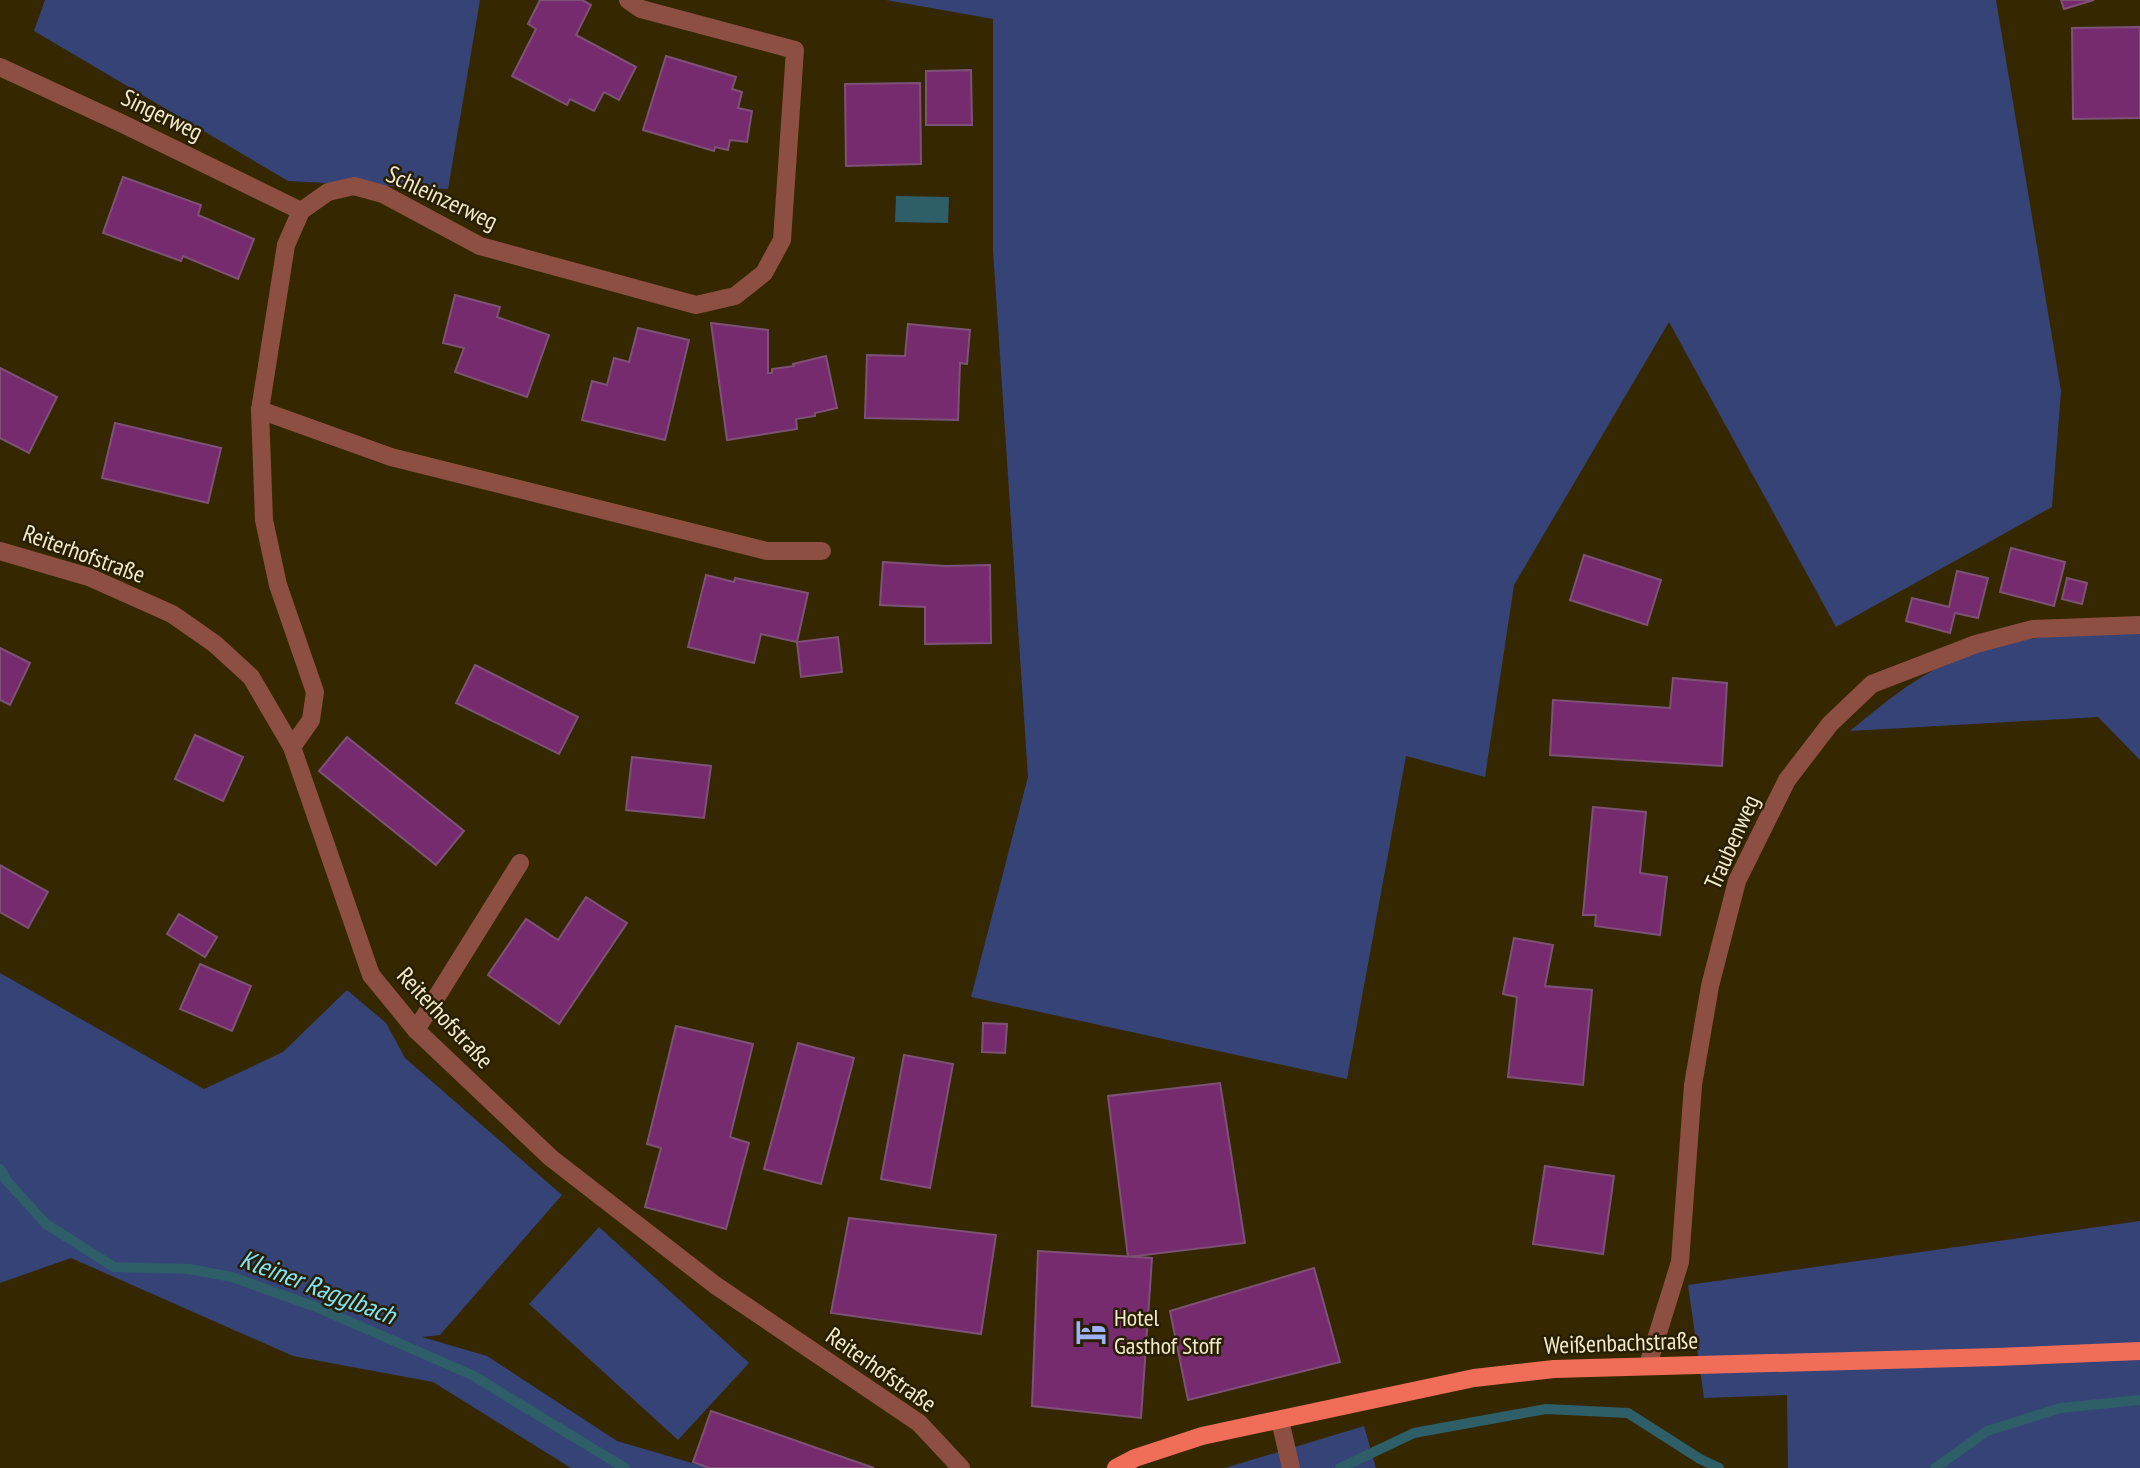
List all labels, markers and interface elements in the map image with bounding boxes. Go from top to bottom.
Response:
street label: Singerweg [116,82,208,148]
street label: Schleinzerweg [382,158,503,237]
street label: Reiterhofstraße [19,517,150,590]
street label: Traubenweg [1697,790,1766,894]
street label: Reiterhofstraße [390,960,500,1075]
water label: Kleiner Ragglbach [236,1242,402,1332]
place label: Hotel Gasthof Stoff [1114,1302,1222,1361]
hotel icon: Hotel Gasthof Stoff [1074,1315,1108,1349]
street label: Reiterhofstraße [820,1320,943,1419]
street label: Weißenbachstraße [1543,1324,1699,1361]

